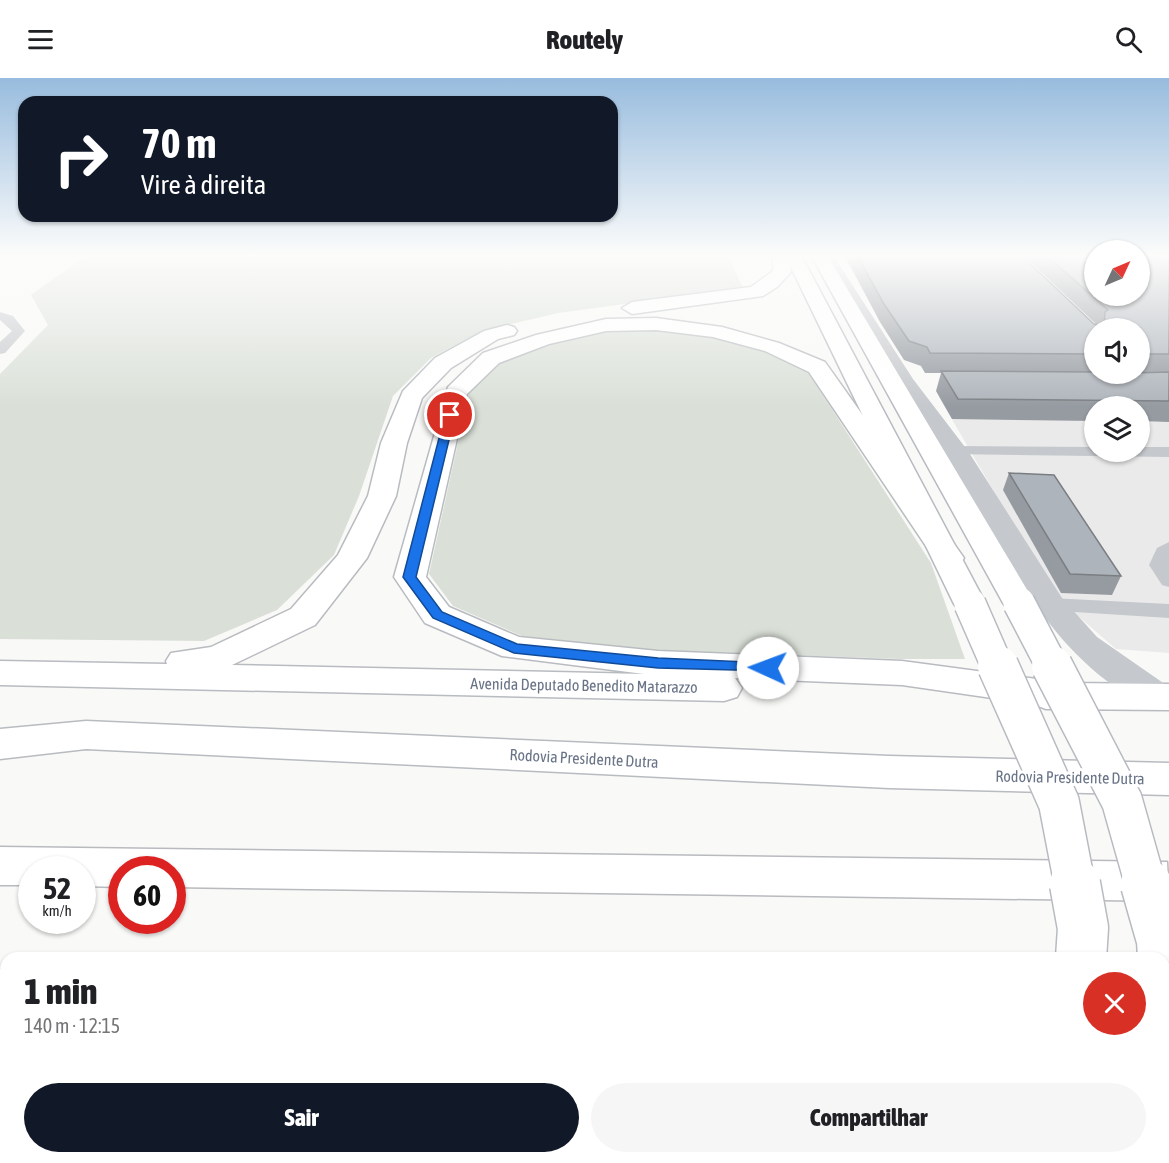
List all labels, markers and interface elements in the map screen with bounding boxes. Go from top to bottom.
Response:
icon: menu [24,23,57,56]
icon: search [1112,23,1145,56]
text: Routely [546,24,623,55]
text: 70 m [141,119,216,167]
icon: right [42,120,120,198]
text: Vire à direita [141,169,266,200]
north arrow [1084,240,1150,306]
map controls [1084,240,1150,462]
button: sound [1084,318,1150,384]
pin [424,389,475,440]
button: layers [1084,396,1150,462]
icon: arrive [433,398,466,431]
position arrow [736,636,800,700]
street label: Avenida Deputado Benedito Matarazzo [470,674,698,697]
street label: Rodovia Presidente Dutra [509,745,659,771]
street label: Rodovia Presidente Dutra [995,767,1145,787]
speed limit sign: 60 [108,856,186,934]
text: 52 [43,871,71,905]
text: km/h [42,902,72,919]
text: 1 min [24,970,98,1012]
button: close [1083,972,1146,1035]
text: 140 m · 12:15 [24,1014,120,1037]
button: Sair [24,1083,579,1152]
button: Compartilhar [591,1083,1146,1152]

